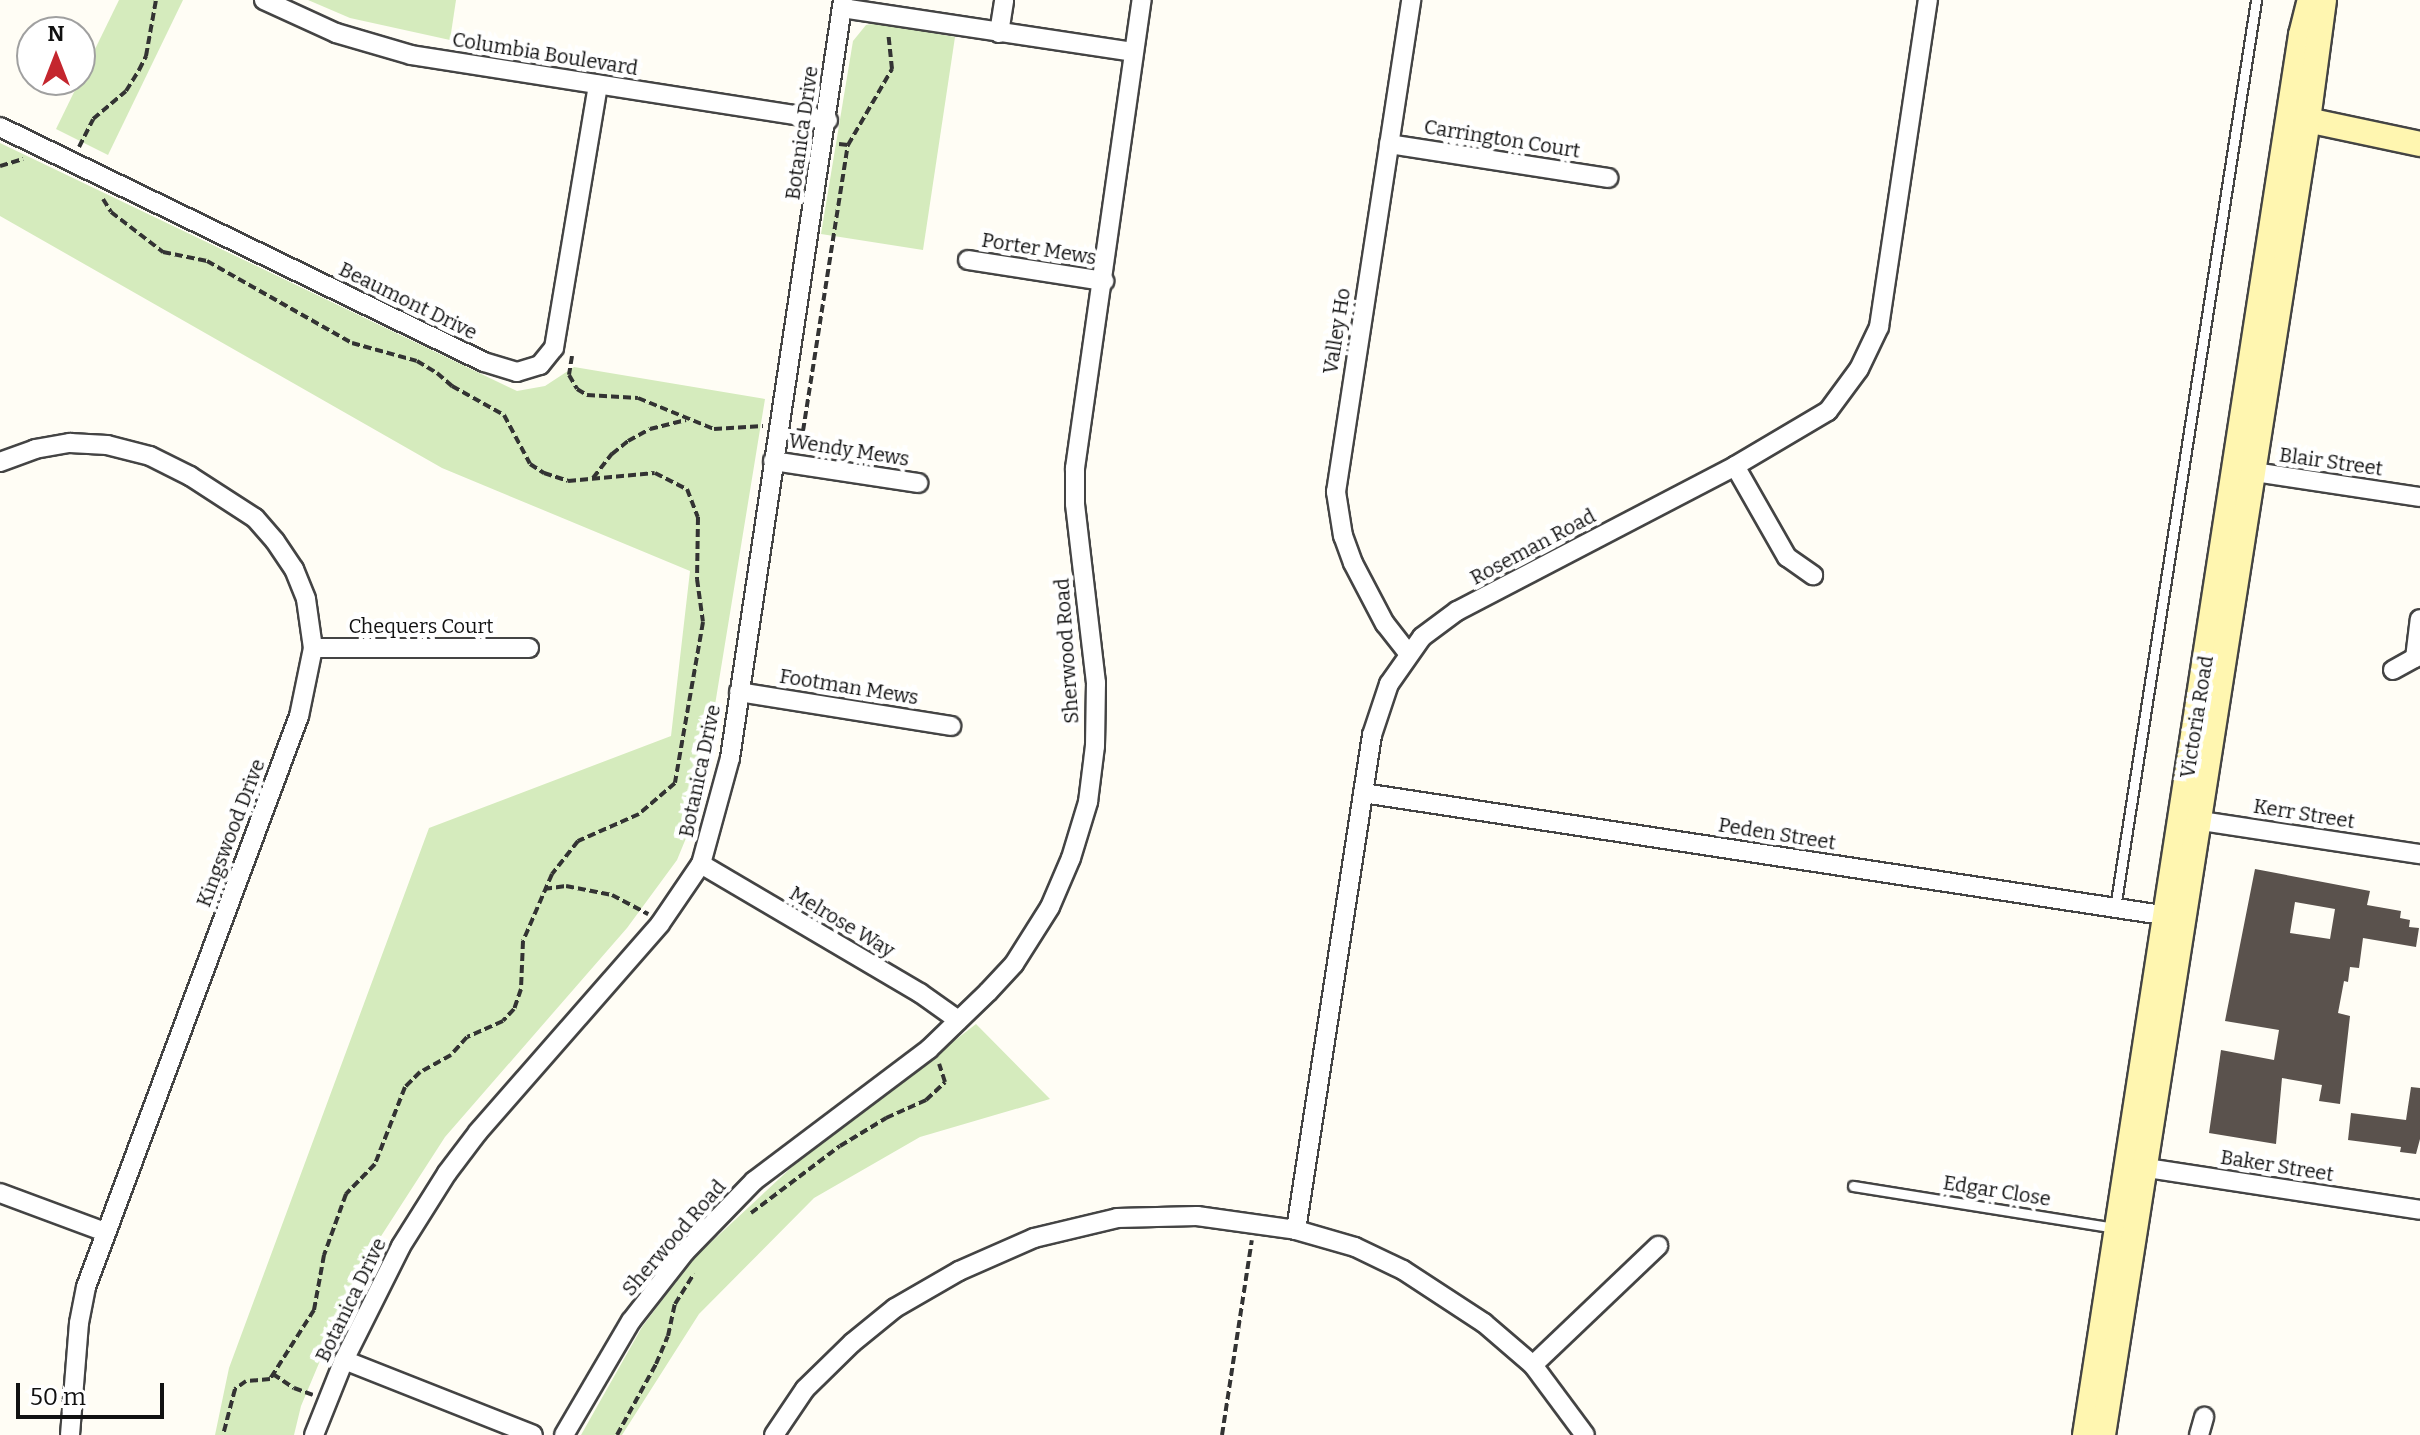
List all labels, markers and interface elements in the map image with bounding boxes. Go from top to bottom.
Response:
north arrow [16,16,96,96]
text: N [48,20,64,47]
street label: Columbia Boulevard [451,27,639,81]
street label: Botanica Drive [781,65,823,201]
street label: Carrington Court [1422,115,1582,163]
street label: Porter Mews [980,228,1098,270]
street label: Beaumont Drive [335,257,481,345]
street label: Valley Ho [1318,286,1356,376]
street label: Wendy Mews [787,429,911,471]
street label: Blair Street [2278,443,2384,481]
street label: Roseman Road [1466,504,1600,590]
street label: Sherwood Road [1050,577,1084,725]
street label: Chequers Court [348,614,494,638]
street label: Victoria Road [2175,654,2219,780]
street label: Footman Mews [778,664,920,710]
street label: Botanica Drive [674,703,726,839]
street label: Kingswood Drive [192,756,270,910]
street label: Kerr Street [2252,794,2356,834]
street label: Peden Street [1717,813,1837,855]
street label: Melrose Way [785,881,899,963]
street label: Baker Street [2219,1145,2335,1187]
street label: Edgar Close [1941,1171,2053,1211]
street label: Sherwood Road [617,1175,731,1301]
street label: Botanica Drive [311,1234,391,1366]
scale bar [20,1367,168,1417]
text: 50 m [30,1383,86,1411]

